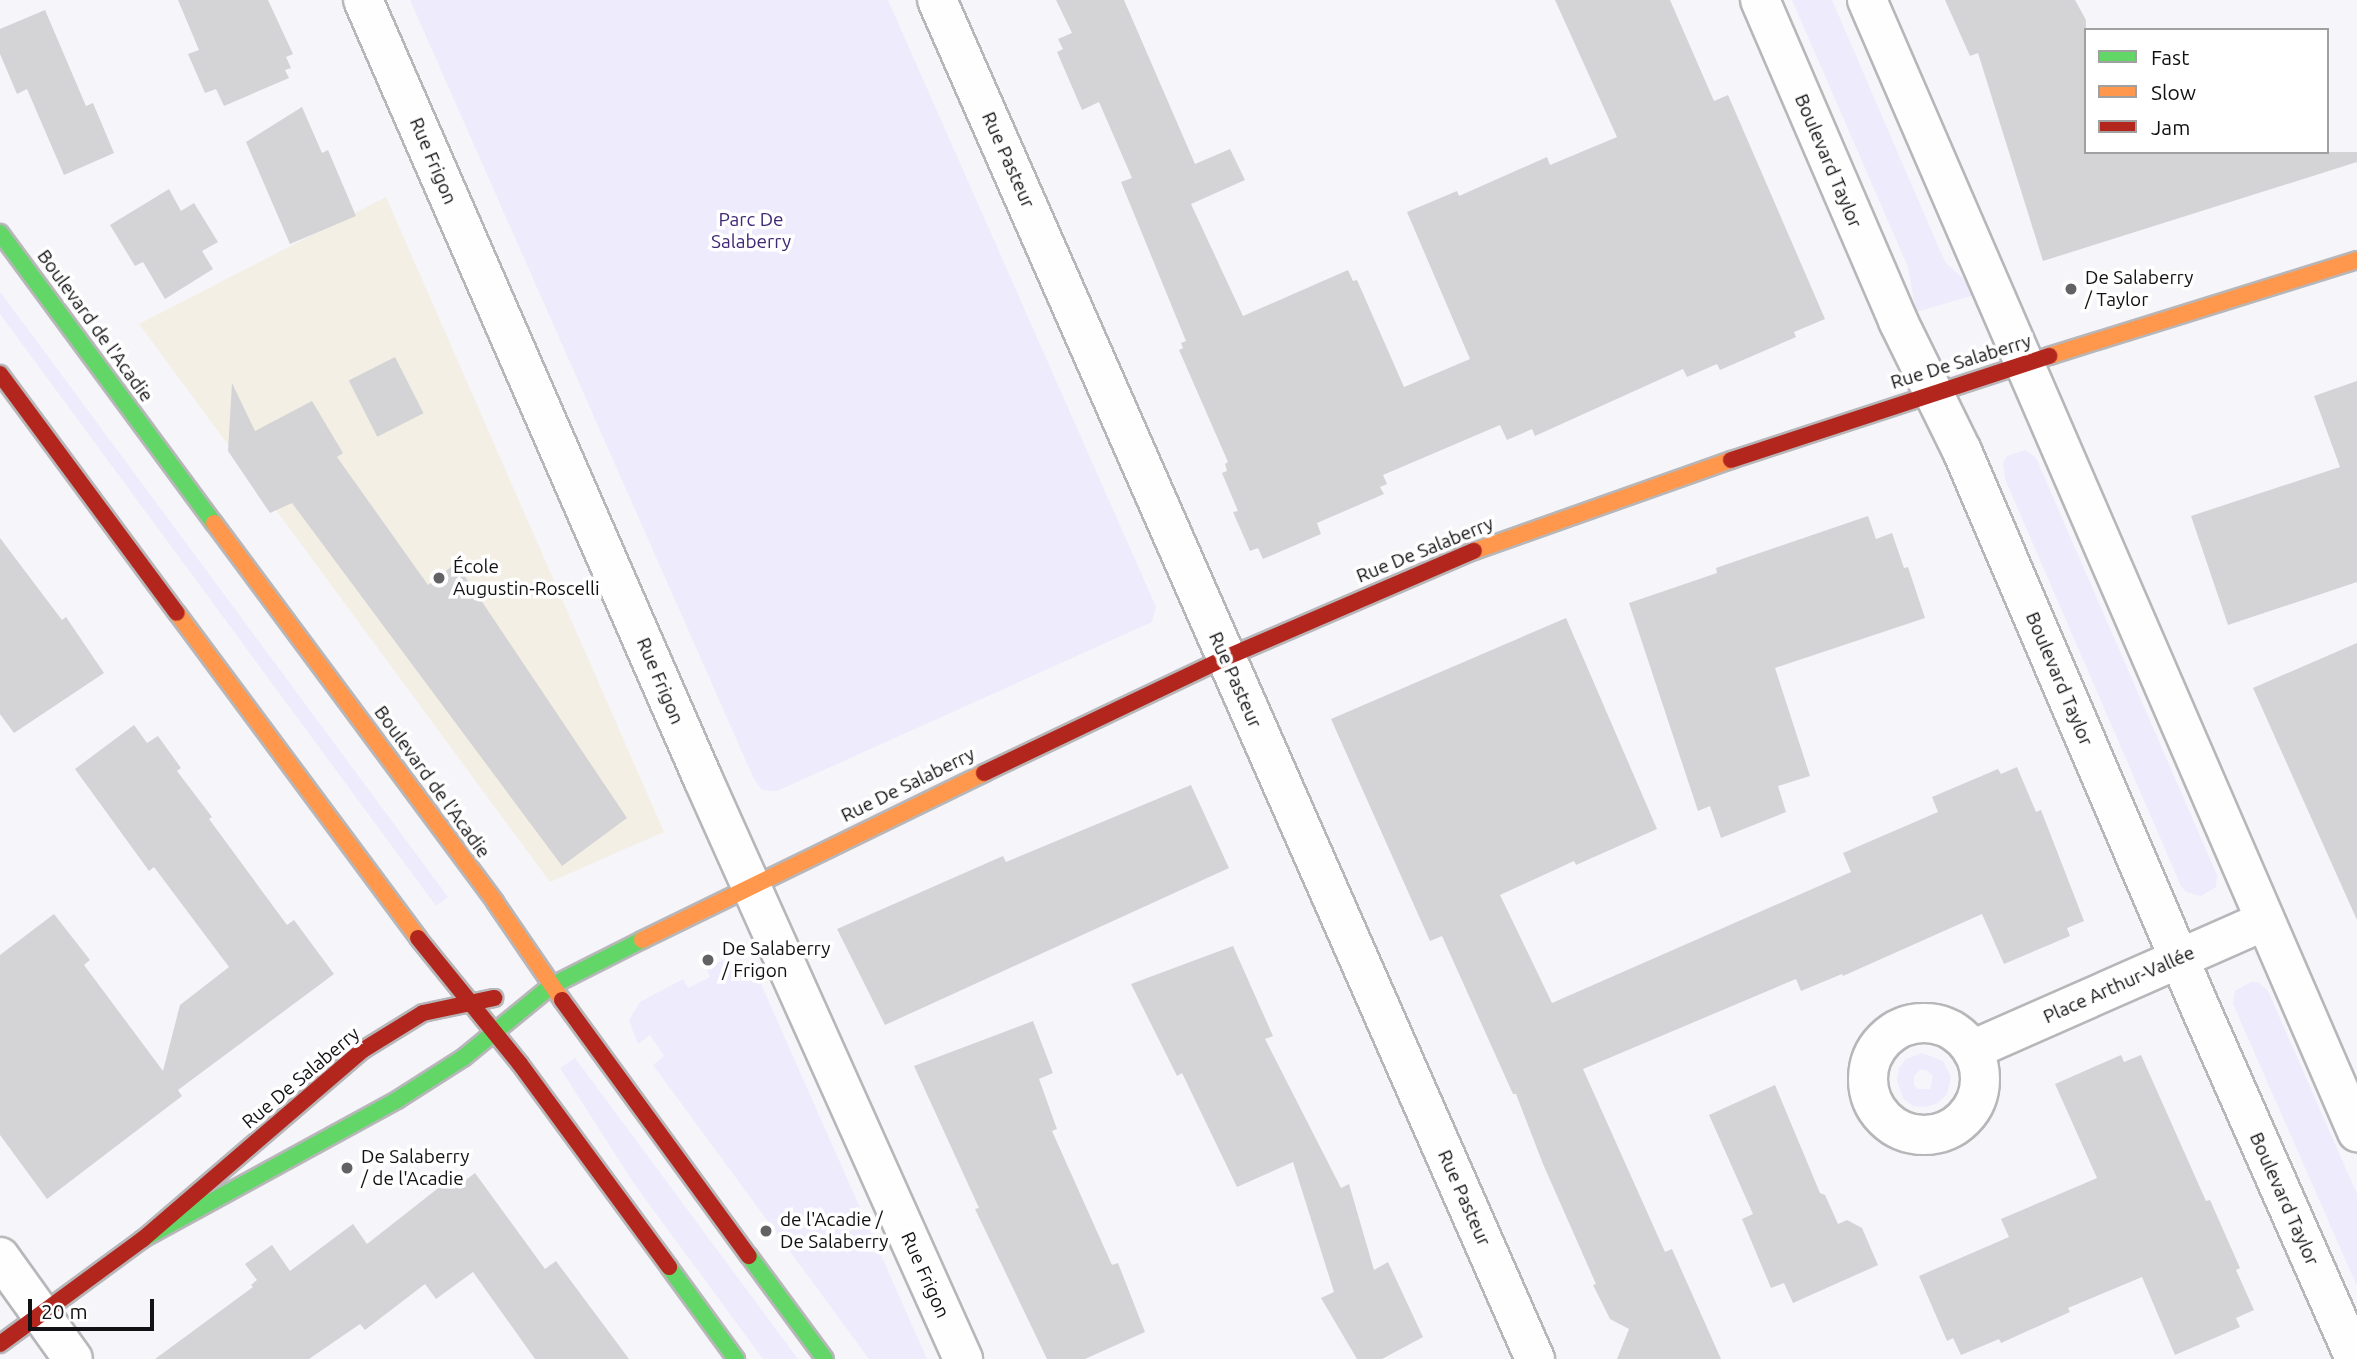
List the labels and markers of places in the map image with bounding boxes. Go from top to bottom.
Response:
place label: De Salaberry / Taylor [2085,267,2193,311]
marker: De Salaberry / Taylor [2063,281,2079,297]
place label: École Augustin-Roscelli [453,556,600,600]
marker: École Augustin-Roscelli [431,570,447,586]
place label: De Salaberry / Frigon [722,938,830,982]
marker: De Salaberry / Frigon [700,952,716,968]
place label: De Salaberry / de l'Acadie [361,1146,469,1190]
marker: De Salaberry / de l'Acadie [339,1160,355,1176]
place label: de l'Acadie / De Salaberry [780,1209,888,1253]
marker: de l'Acadie / De Salaberry [758,1223,774,1239]

